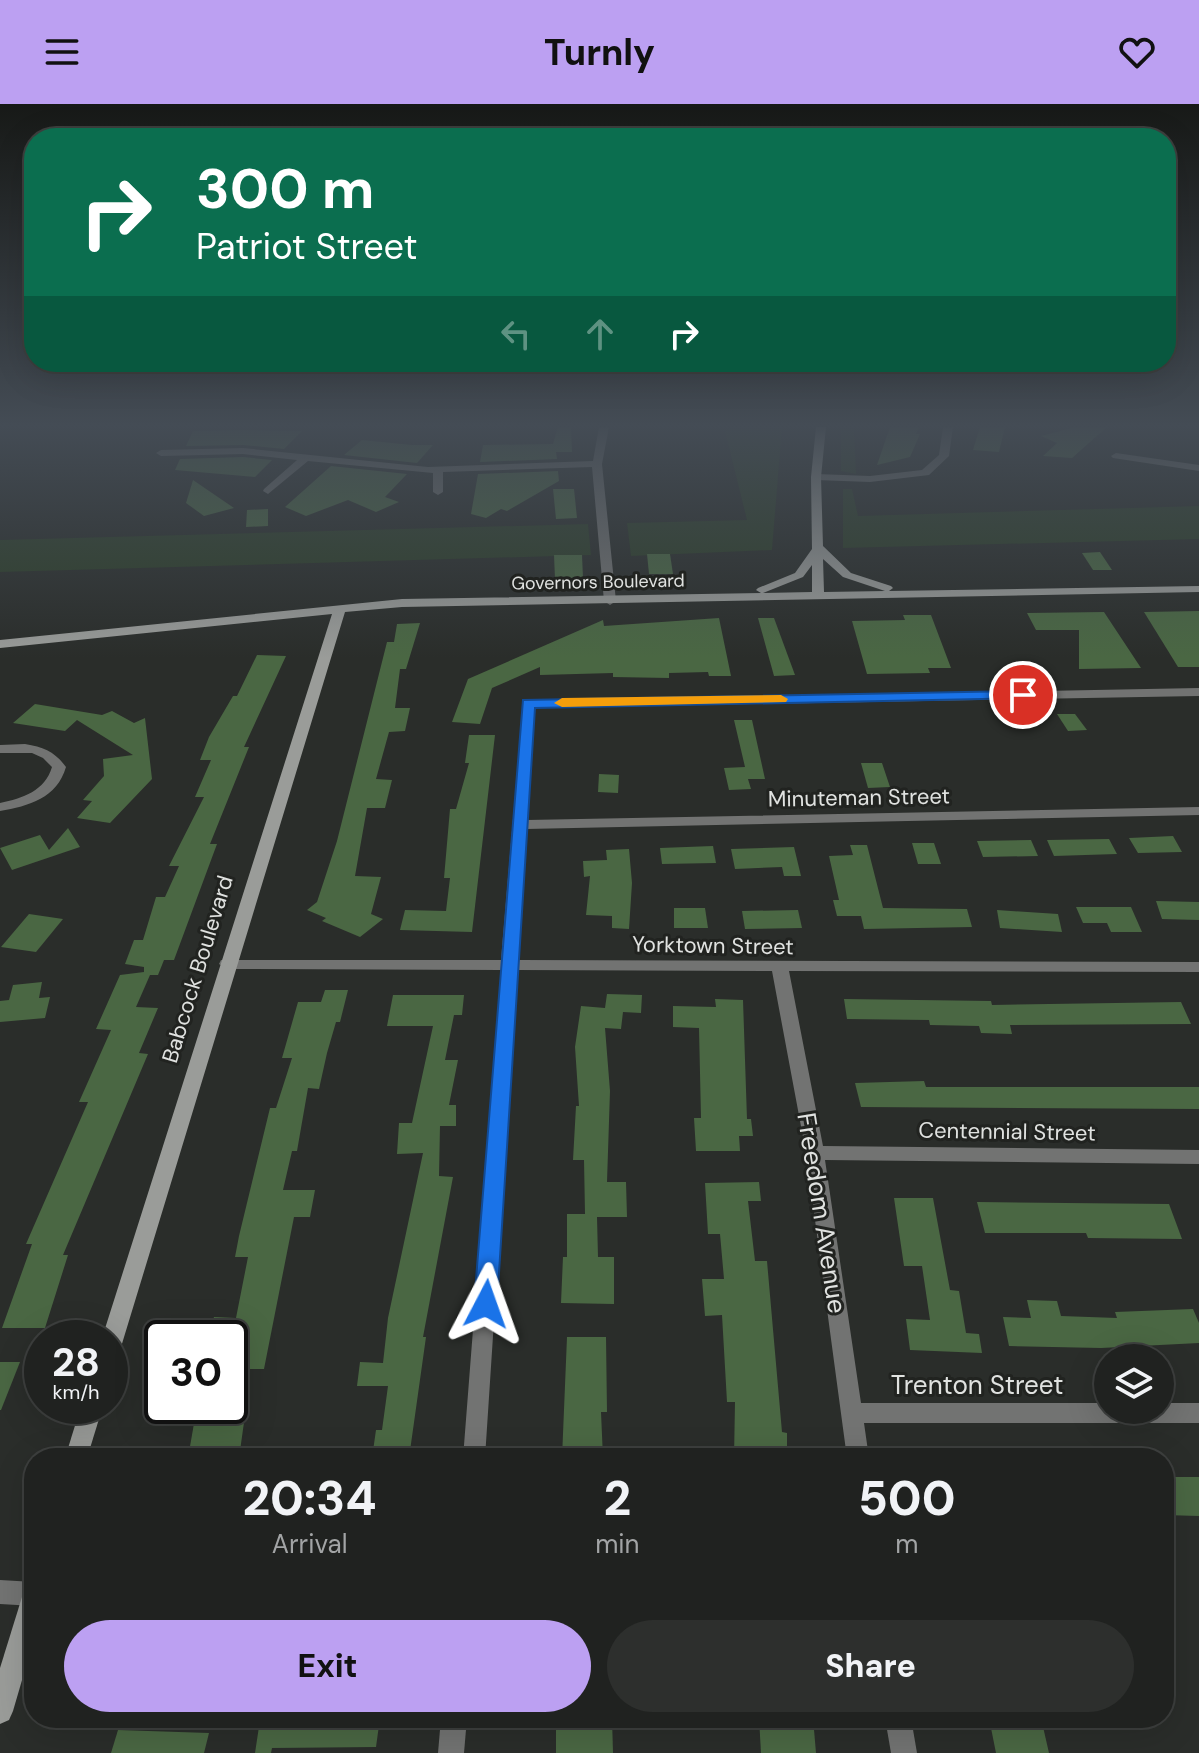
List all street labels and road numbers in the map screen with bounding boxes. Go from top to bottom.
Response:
street label: Governors Boulevard [511,568,685,596]
street label: Minuteman Street [768,781,950,814]
street label: Babcock Boulevard [155,872,240,1066]
street label: Yorktown Street [632,930,794,961]
street label: Freedom Avenue [789,1110,855,1316]
street label: Centennial Street [918,1115,1096,1148]
street label: Trenton Street [891,1368,1063,1402]

